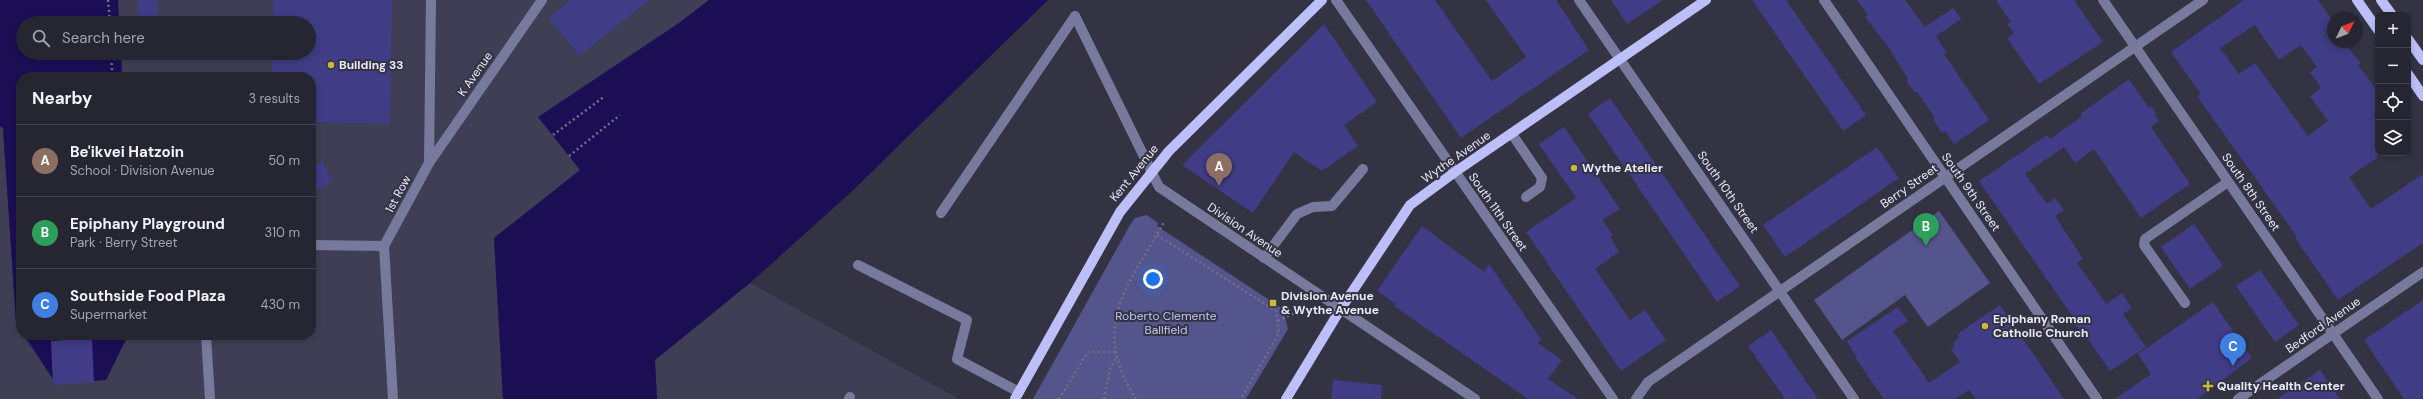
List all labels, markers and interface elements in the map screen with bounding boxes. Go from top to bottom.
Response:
north arrow [2327,12,2363,48]
map controls [2375,12,2411,156]
button: + [2375,12,2411,48]
search box [16,16,316,60]
icon: search [30,27,52,49]
text: Search here [62,28,145,48]
street label: K Avenue [454,48,496,99]
button: − [2375,48,2411,84]
place label: Building 33 [339,57,404,73]
marker: Building 33 [326,60,336,70]
button: locate [2375,84,2411,120]
text: Nearby [32,87,92,109]
text: 3 results [248,90,300,107]
button: layers [2375,120,2411,156]
street label: Wythe Avenue [1418,127,1494,187]
street label: Kent Avenue [1106,141,1162,205]
text: Be'ikvei Hatzoin [70,142,184,162]
street label: South 10th Street [1694,148,1762,236]
street label: South 9th Street [1938,150,2004,235]
street label: South 8th Street [2218,150,2284,234]
text: A [40,152,50,169]
text: 50 m [268,152,300,169]
pin: A [1206,153,1232,186]
place label: Wythe Atelier [1582,160,1663,176]
street label: Berry Street [1877,160,1941,212]
text: School · Division Avenue [70,162,215,179]
marker: Wythe Atelier [1569,163,1579,173]
street label: South 11th Street [1465,170,1531,255]
street label: 1st Row [381,172,415,216]
street label: Division Avenue [1204,199,1286,261]
pin: B [1913,213,1939,246]
text: Epiphany Playground [70,214,225,234]
text: B [41,224,49,241]
text: 310 m [265,224,300,241]
text: Park · Berry Street [70,234,178,251]
your location [1143,269,1163,289]
text: Southside Food Plaza [70,286,225,306]
place label: Division Avenue & Wythe Avenue [1281,288,1379,318]
street label: Bedford Avenue [2282,293,2364,357]
text: C [40,296,50,313]
text: 430 m [260,296,300,313]
marker: Division Avenue & Wythe Avenue [1268,298,1278,308]
text: Supermarket [70,306,147,323]
park label: Roberto Clemente Ballfield [1115,308,1217,338]
place label: Epiphany Roman Catholic Church [1993,311,2091,341]
marker: Epiphany Roman Catholic Church [1980,321,1990,331]
pin: C [2220,333,2246,366]
place label: Quality Health Center [2217,378,2345,394]
marker: Quality Health Center [2202,380,2214,392]

